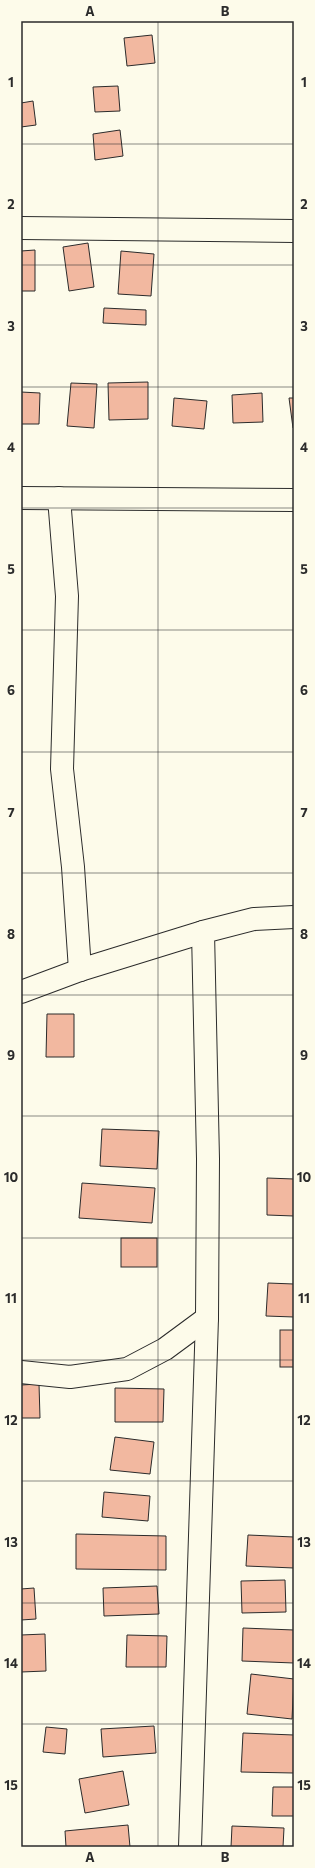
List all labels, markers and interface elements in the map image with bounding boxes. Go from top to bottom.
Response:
text: A [85,3,95,19]
text: B [221,3,230,19]
text: 1 [8,74,14,90]
text: 1 [301,74,307,90]
text: 2 [7,196,15,212]
text: 2 [300,196,308,212]
text: 3 [7,318,15,334]
text: 3 [300,318,308,334]
text: 4 [7,439,15,455]
text: 4 [300,439,308,455]
text: 5 [7,561,15,577]
text: 5 [300,561,308,577]
text: 6 [7,682,15,698]
text: 6 [300,682,308,698]
text: 7 [7,804,15,820]
text: 7 [300,804,308,820]
text: 8 [7,926,15,942]
text: 8 [300,926,308,942]
text: 9 [7,1047,15,1063]
text: 9 [300,1047,308,1063]
text: 10 [4,1169,19,1185]
text: 10 [297,1169,312,1185]
text: 11 [5,1290,17,1306]
text: 11 [298,1290,310,1306]
text: 12 [4,1412,18,1428]
text: 12 [297,1412,311,1428]
text: 13 [4,1534,18,1550]
text: 13 [297,1534,311,1550]
text: 14 [4,1655,18,1671]
text: 14 [297,1655,311,1671]
text: 15 [4,1777,18,1793]
text: 15 [297,1777,311,1793]
text: A [85,1849,95,1865]
text: B [221,1849,230,1865]

